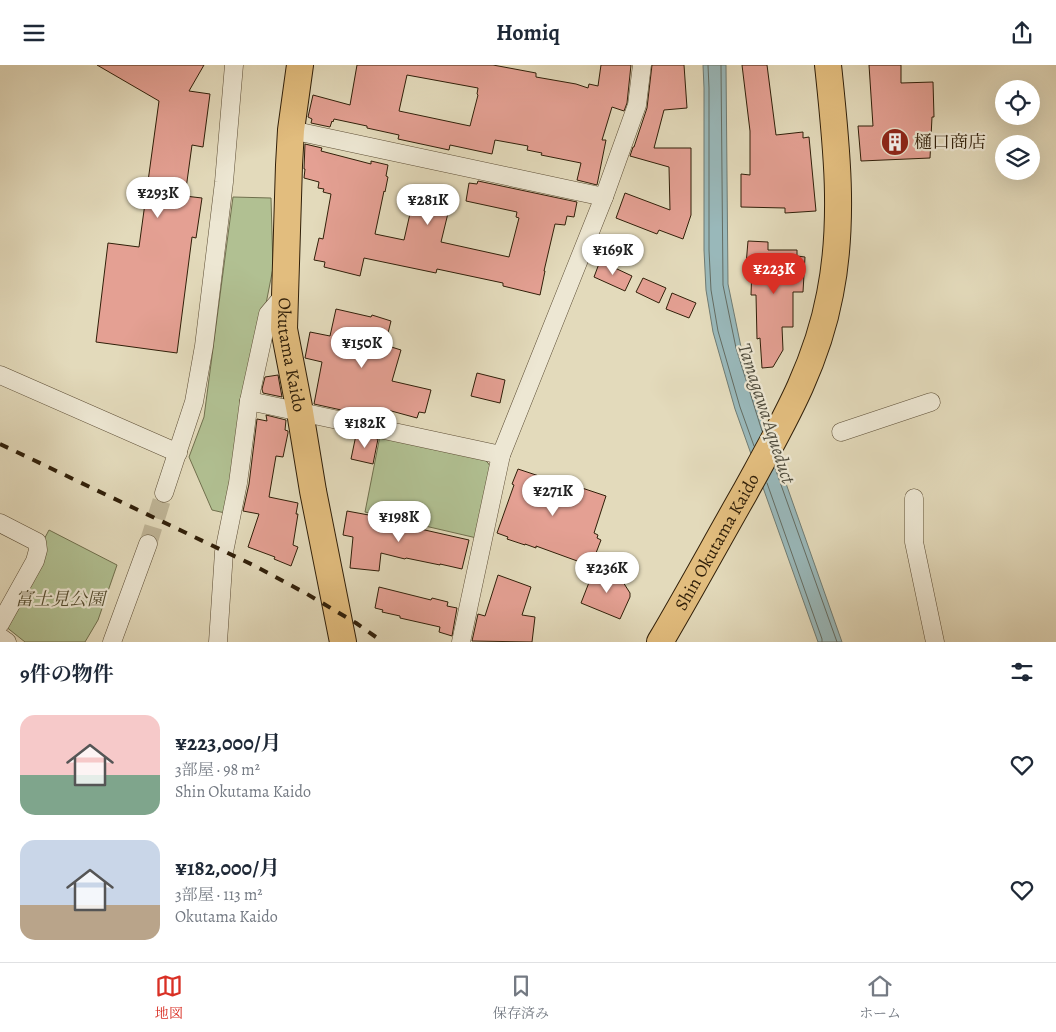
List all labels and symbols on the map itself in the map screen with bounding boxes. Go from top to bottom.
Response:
building icon: 樋口商店 [880,127,910,157]
place label: 樋口商店 [914,130,986,154]
pin: ¥293K [123,177,193,219]
pin: ¥281K [393,184,463,226]
pin: ¥169K [578,233,648,276]
pin: ¥223K [739,253,809,295]
street label: Okutama Kaido [272,297,312,414]
pin: ¥150K [327,327,397,369]
water label: Tamagawa Aqueduct [731,340,801,488]
pin: ¥182K [330,407,400,449]
street label: Shin Okutama Kaido [669,469,765,615]
pin: ¥271K [518,475,588,517]
pin: ¥198K [364,501,434,543]
pin: ¥236K [572,551,642,594]
park label: 富士見公園 [15,587,108,611]

